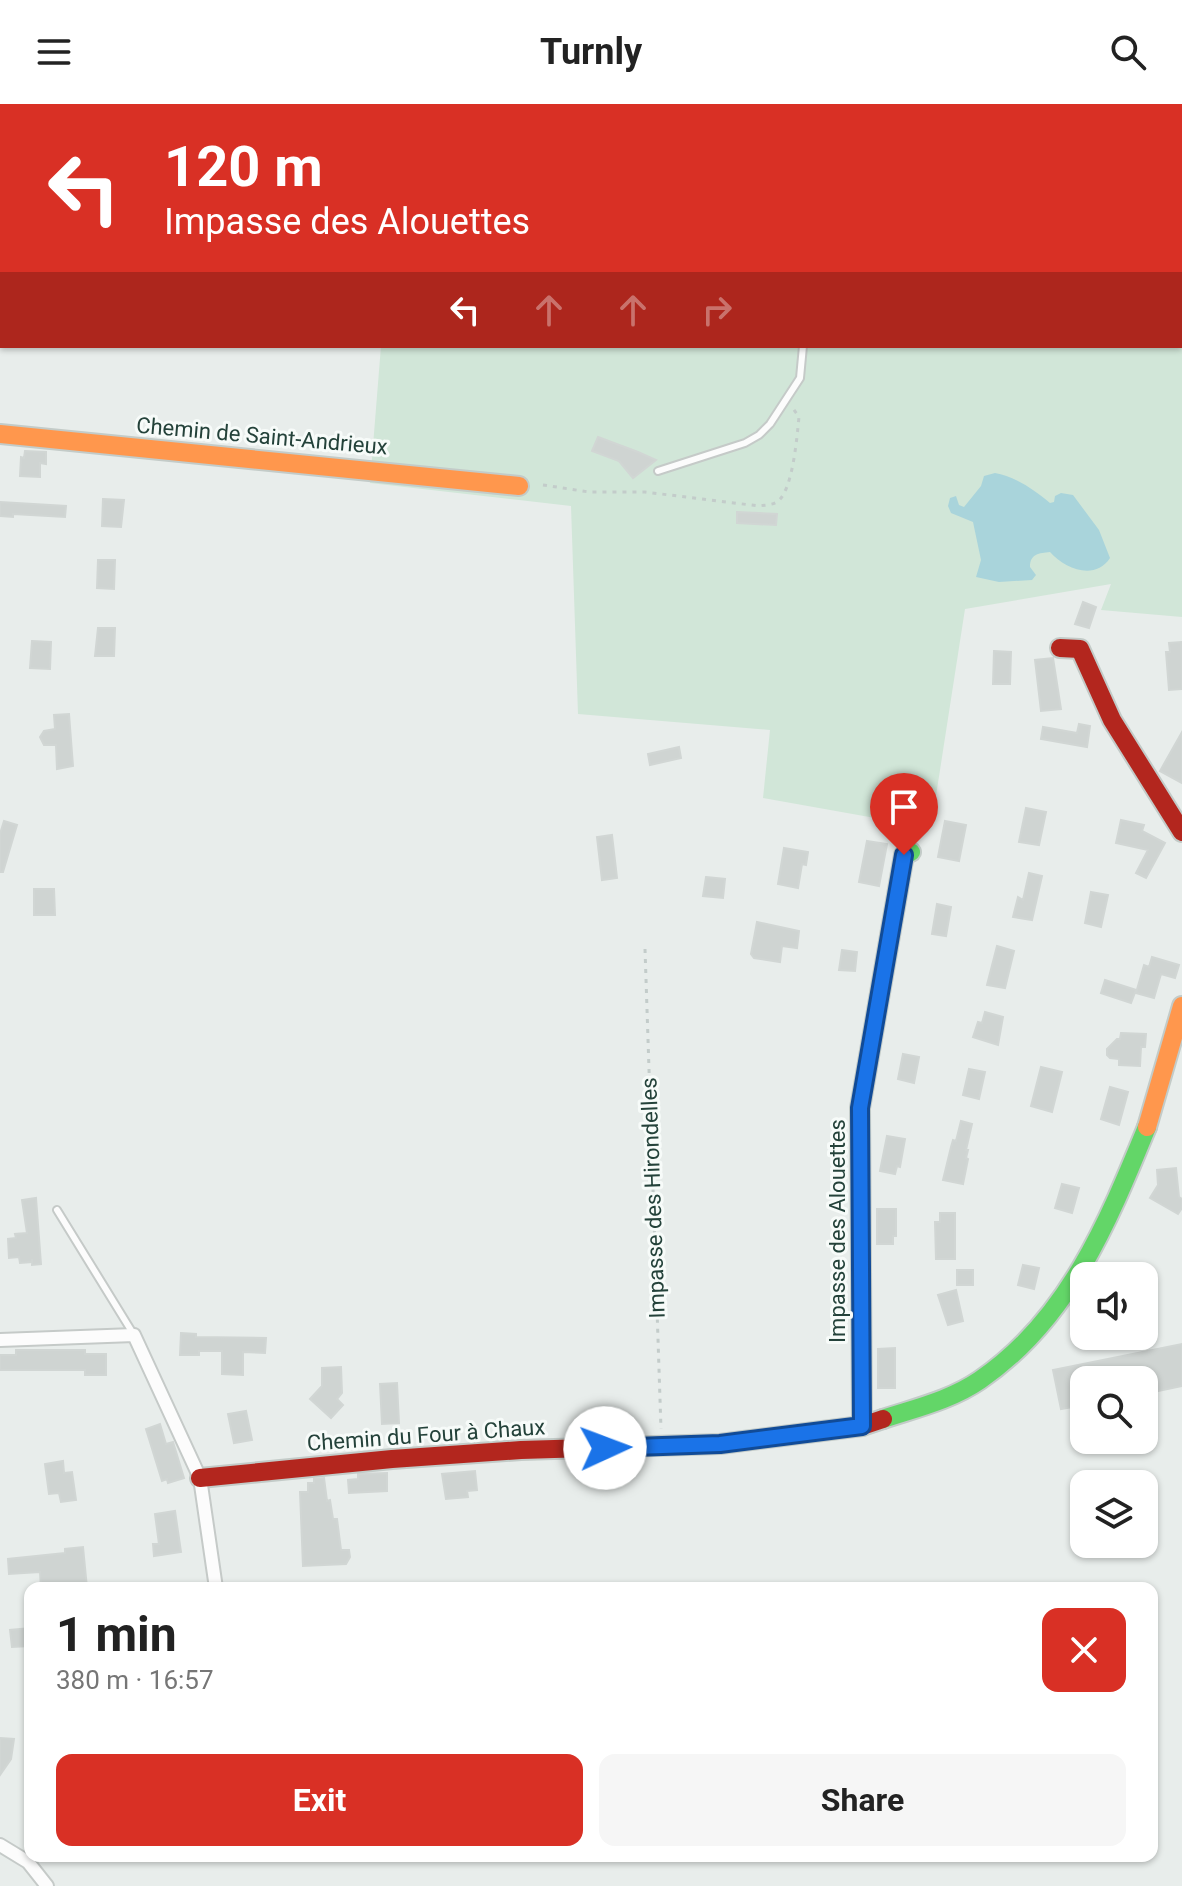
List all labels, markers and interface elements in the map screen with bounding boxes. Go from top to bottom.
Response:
icon: menu [32,30,76,74]
icon: search [1106,30,1150,74]
text: Turnly [540,31,642,73]
text: 120 m [164,134,323,200]
icon: left [32,136,136,240]
text: Impasse des Alouettes [164,201,530,243]
icon: left [443,288,487,332]
icon: ahead [527,288,571,332]
icon: ahead [611,288,655,332]
icon: right [695,288,739,332]
street label: Chemin de Saint-Andrieux [135,413,389,459]
pin [870,773,938,855]
icon: arrive [882,785,926,829]
street label: Impasse des Hirondelles [636,1077,670,1319]
street label: Impasse des Alouettes [825,1119,850,1343]
map controls [1070,1262,1158,1558]
button: sound [1070,1262,1158,1350]
button: search [1070,1366,1158,1454]
position arrow [563,1406,647,1490]
street label: Chemin du Four à Chaux [306,1414,546,1456]
button: layers [1070,1470,1158,1558]
text: 1 min [56,1606,177,1663]
button: close [1042,1608,1126,1692]
text: 380 m · 16:57 [56,1665,214,1695]
button: Exit [56,1754,583,1846]
button: Share [599,1754,1126,1846]

